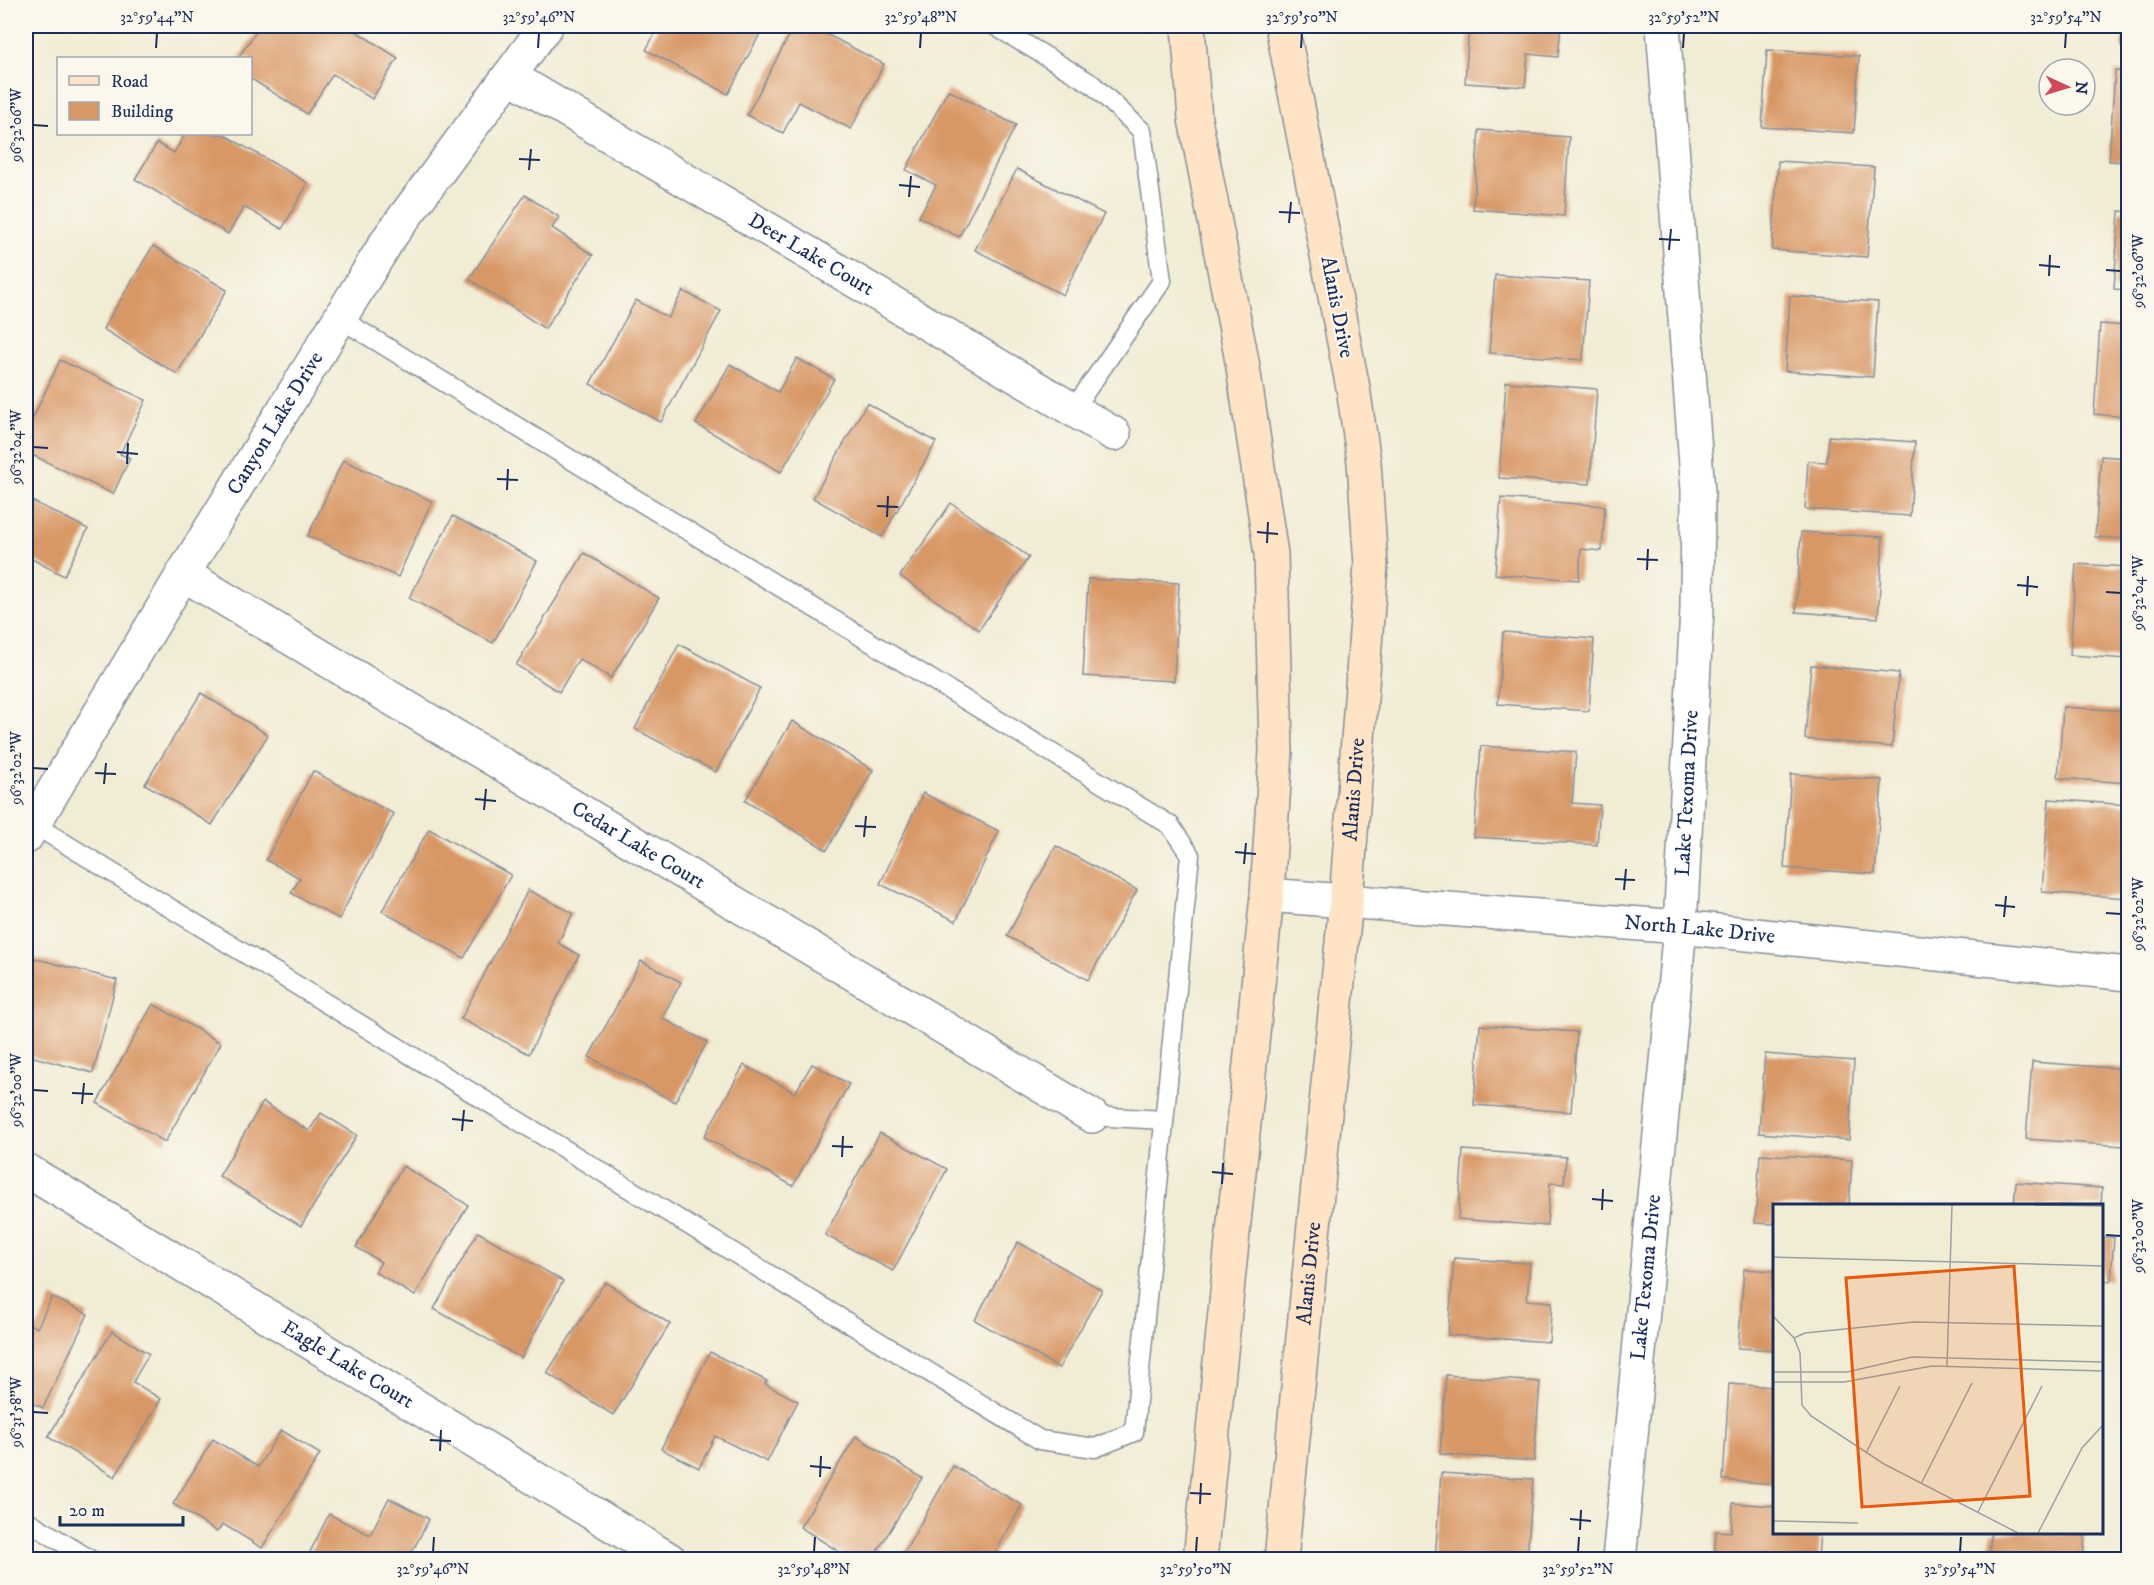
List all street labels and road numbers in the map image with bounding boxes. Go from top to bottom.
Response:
street label: Deer Lake Court [743,207,879,302]
street label: Alanis Drive [1314,254,1360,360]
street label: Canyon Lake Drive [222,347,329,500]
street label: Lake Texoma Drive [1670,709,1705,877]
street label: Alanis Drive [1337,737,1371,842]
street label: Cedar Lake Court [567,796,710,895]
street label: North Lake Drive [1623,910,1777,950]
street label: Lake Texoma Drive [1625,1193,1667,1361]
street label: Alanis Drive [1291,1220,1327,1326]
street label: Eagle Lake Court [277,1315,419,1415]

